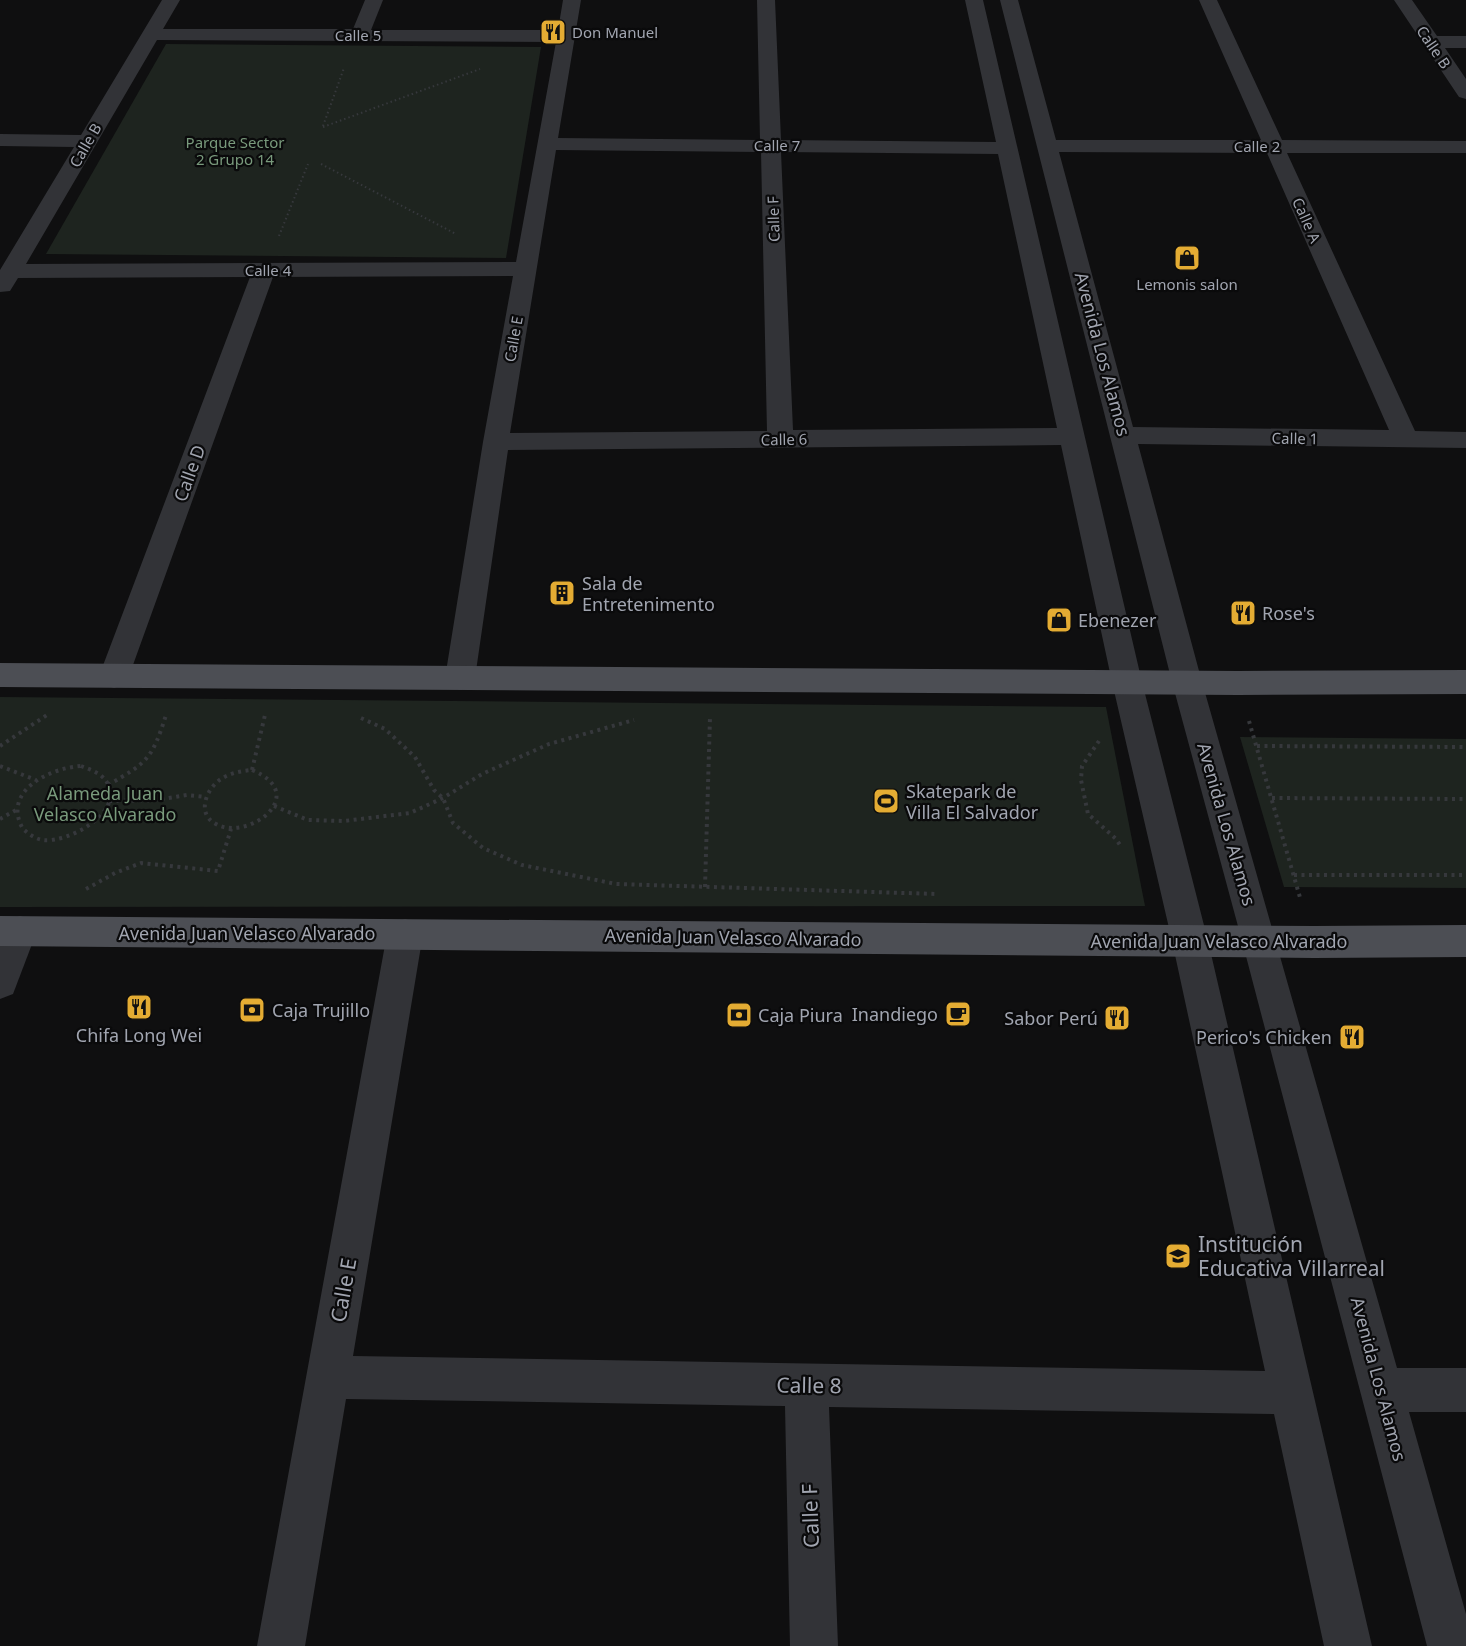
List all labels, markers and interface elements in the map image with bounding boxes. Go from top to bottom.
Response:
restaurant icon: Don Manuel [538,17,568,47]
place label: Don Manuel [572,22,658,42]
street label: Calle B [1412,22,1456,72]
street label: Calle 5 [335,25,381,45]
street label: Calle B [64,119,106,171]
park label: Parque Sector 2 Grupo 14 [186,132,284,169]
street label: Calle 7 [754,135,800,155]
street label: Calle 2 [1234,136,1280,156]
street label: Calle A [1288,194,1326,246]
street label: Calle F [762,196,784,242]
shop icon: Lemonis salon [1172,243,1202,273]
street label: Calle 4 [245,260,292,280]
street label: Avenida Los Alamos [1070,269,1136,439]
place label: Lemonis salon [1136,274,1238,294]
street label: Calle E [499,314,527,364]
street label: Calle 1 [1272,428,1318,448]
street label: Calle 6 [761,429,807,449]
street label: Calle D [168,441,210,505]
place label: Sala de Entretenimento [582,571,715,616]
building icon: Sala de Entretenimento [547,578,577,608]
restaurant icon: Rose's [1228,598,1258,628]
place label: Rose's [1262,601,1315,625]
shop icon: Ebenezer [1044,605,1074,635]
place label: Ebenezer [1078,608,1157,632]
street label: Avenida Los Alamos [1192,740,1262,908]
place label: Skatepark de Villa El Salvador [906,779,1039,824]
park label: Alameda Juan Velasco Alvarado [34,781,176,826]
sports icon: Skatepark de Villa El Salvador [871,786,901,816]
street label: Avenida Juan Velasco Alvarado [118,921,376,945]
street label: Avenida Juan Velasco Alvarado [604,923,862,951]
street label: Avenida Juan Velasco Alvarado [1090,929,1348,953]
restaurant icon: Chifa Long Wei [124,992,154,1022]
bank icon: Caja Trujillo [237,995,267,1025]
place label: Caja Trujillo [272,998,370,1022]
cafe icon: Inandiego [943,999,973,1029]
bank icon: Caja Piura [724,1000,754,1030]
place label: Inandiego [852,1002,938,1026]
place label: Caja Piura [758,1003,843,1027]
restaurant icon: Sabor Perú [1102,1003,1132,1033]
place label: Sabor Perú [1004,1006,1098,1030]
restaurant icon: Perico's Chicken [1337,1022,1367,1052]
place label: Chifa Long Wei [76,1023,202,1047]
place label: Perico's Chicken [1196,1025,1332,1049]
place label: Institución Educativa Villarreal [1198,1230,1385,1282]
school or university icon: Institución Educativa Villarreal [1163,1241,1193,1271]
street label: Calle E [324,1256,362,1324]
street label: Avenida Los Alamos [1346,1294,1412,1464]
street label: Calle 8 [776,1370,842,1400]
street label: Calle F [795,1483,825,1549]

